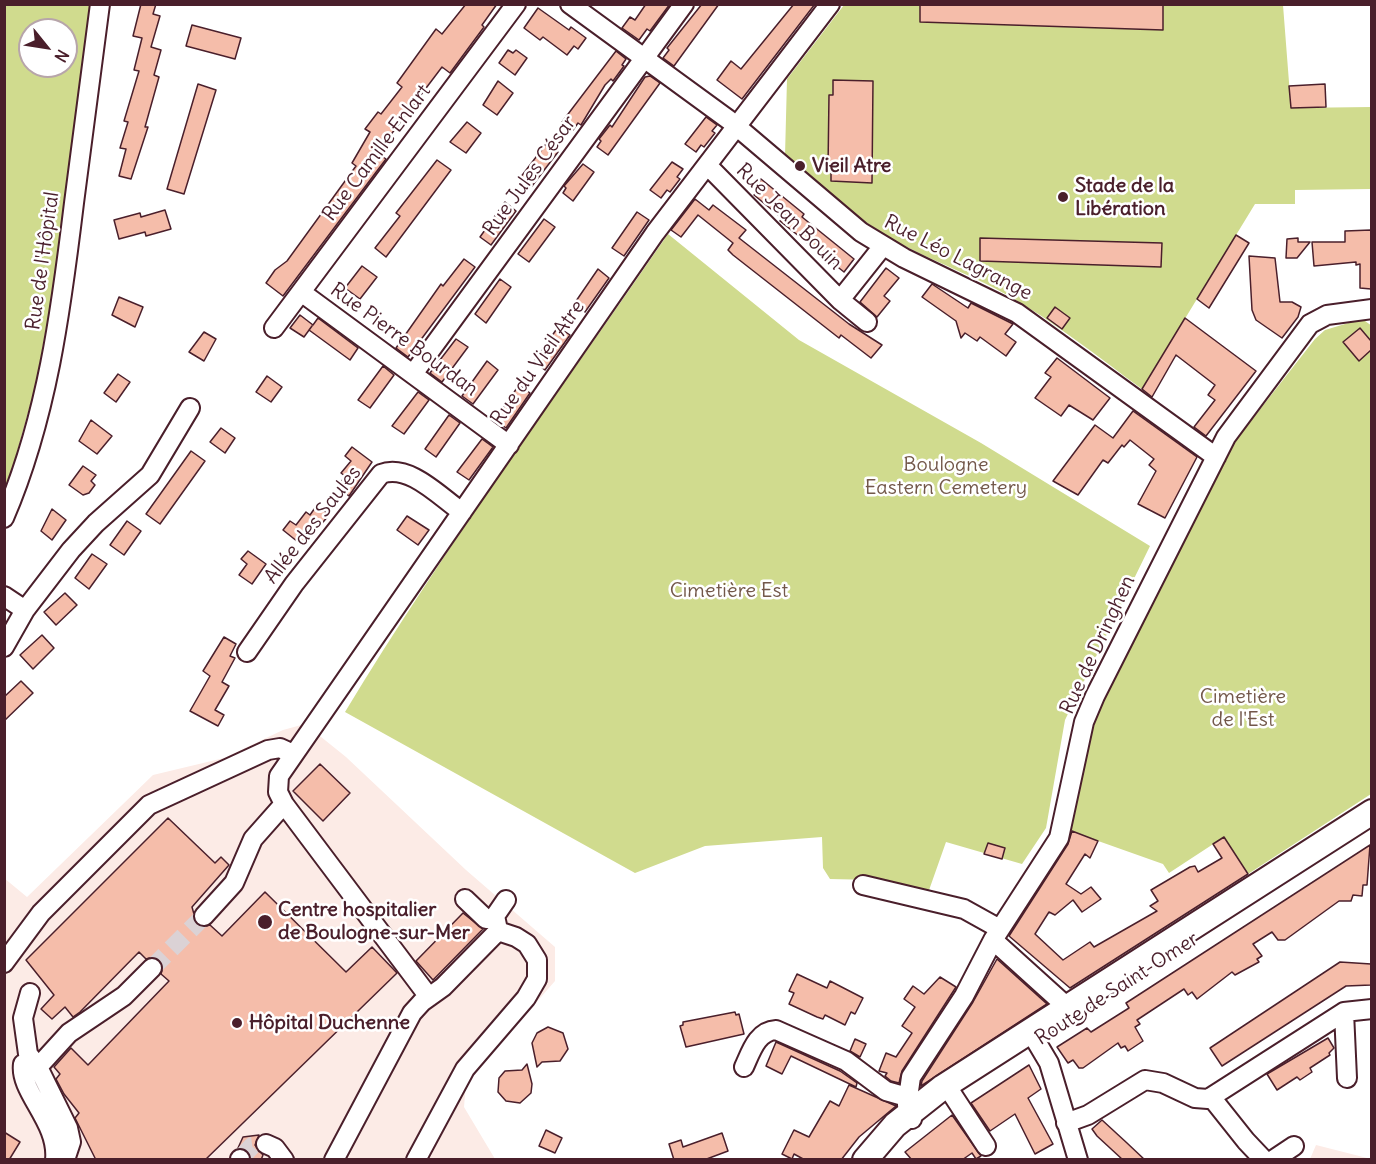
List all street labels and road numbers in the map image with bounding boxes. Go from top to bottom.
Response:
street label: Rue Camille Enlart [318,80,436,226]
street label: Rue Jules César [478,111,582,241]
street label: Rue Jean Bouin [731,159,847,275]
street label: Rue de l'Hôpital [21,190,65,332]
street label: Rue Léo Lagrange [880,210,1036,306]
street label: Rue Pierre Bourdan [325,278,483,402]
street label: Rue du Vieil Atre [486,296,590,430]
street label: Allée des Saules [260,461,366,589]
street label: Rue de Dringhen [1055,572,1141,718]
street label: Route de Saint-Omer [1031,927,1203,1051]

